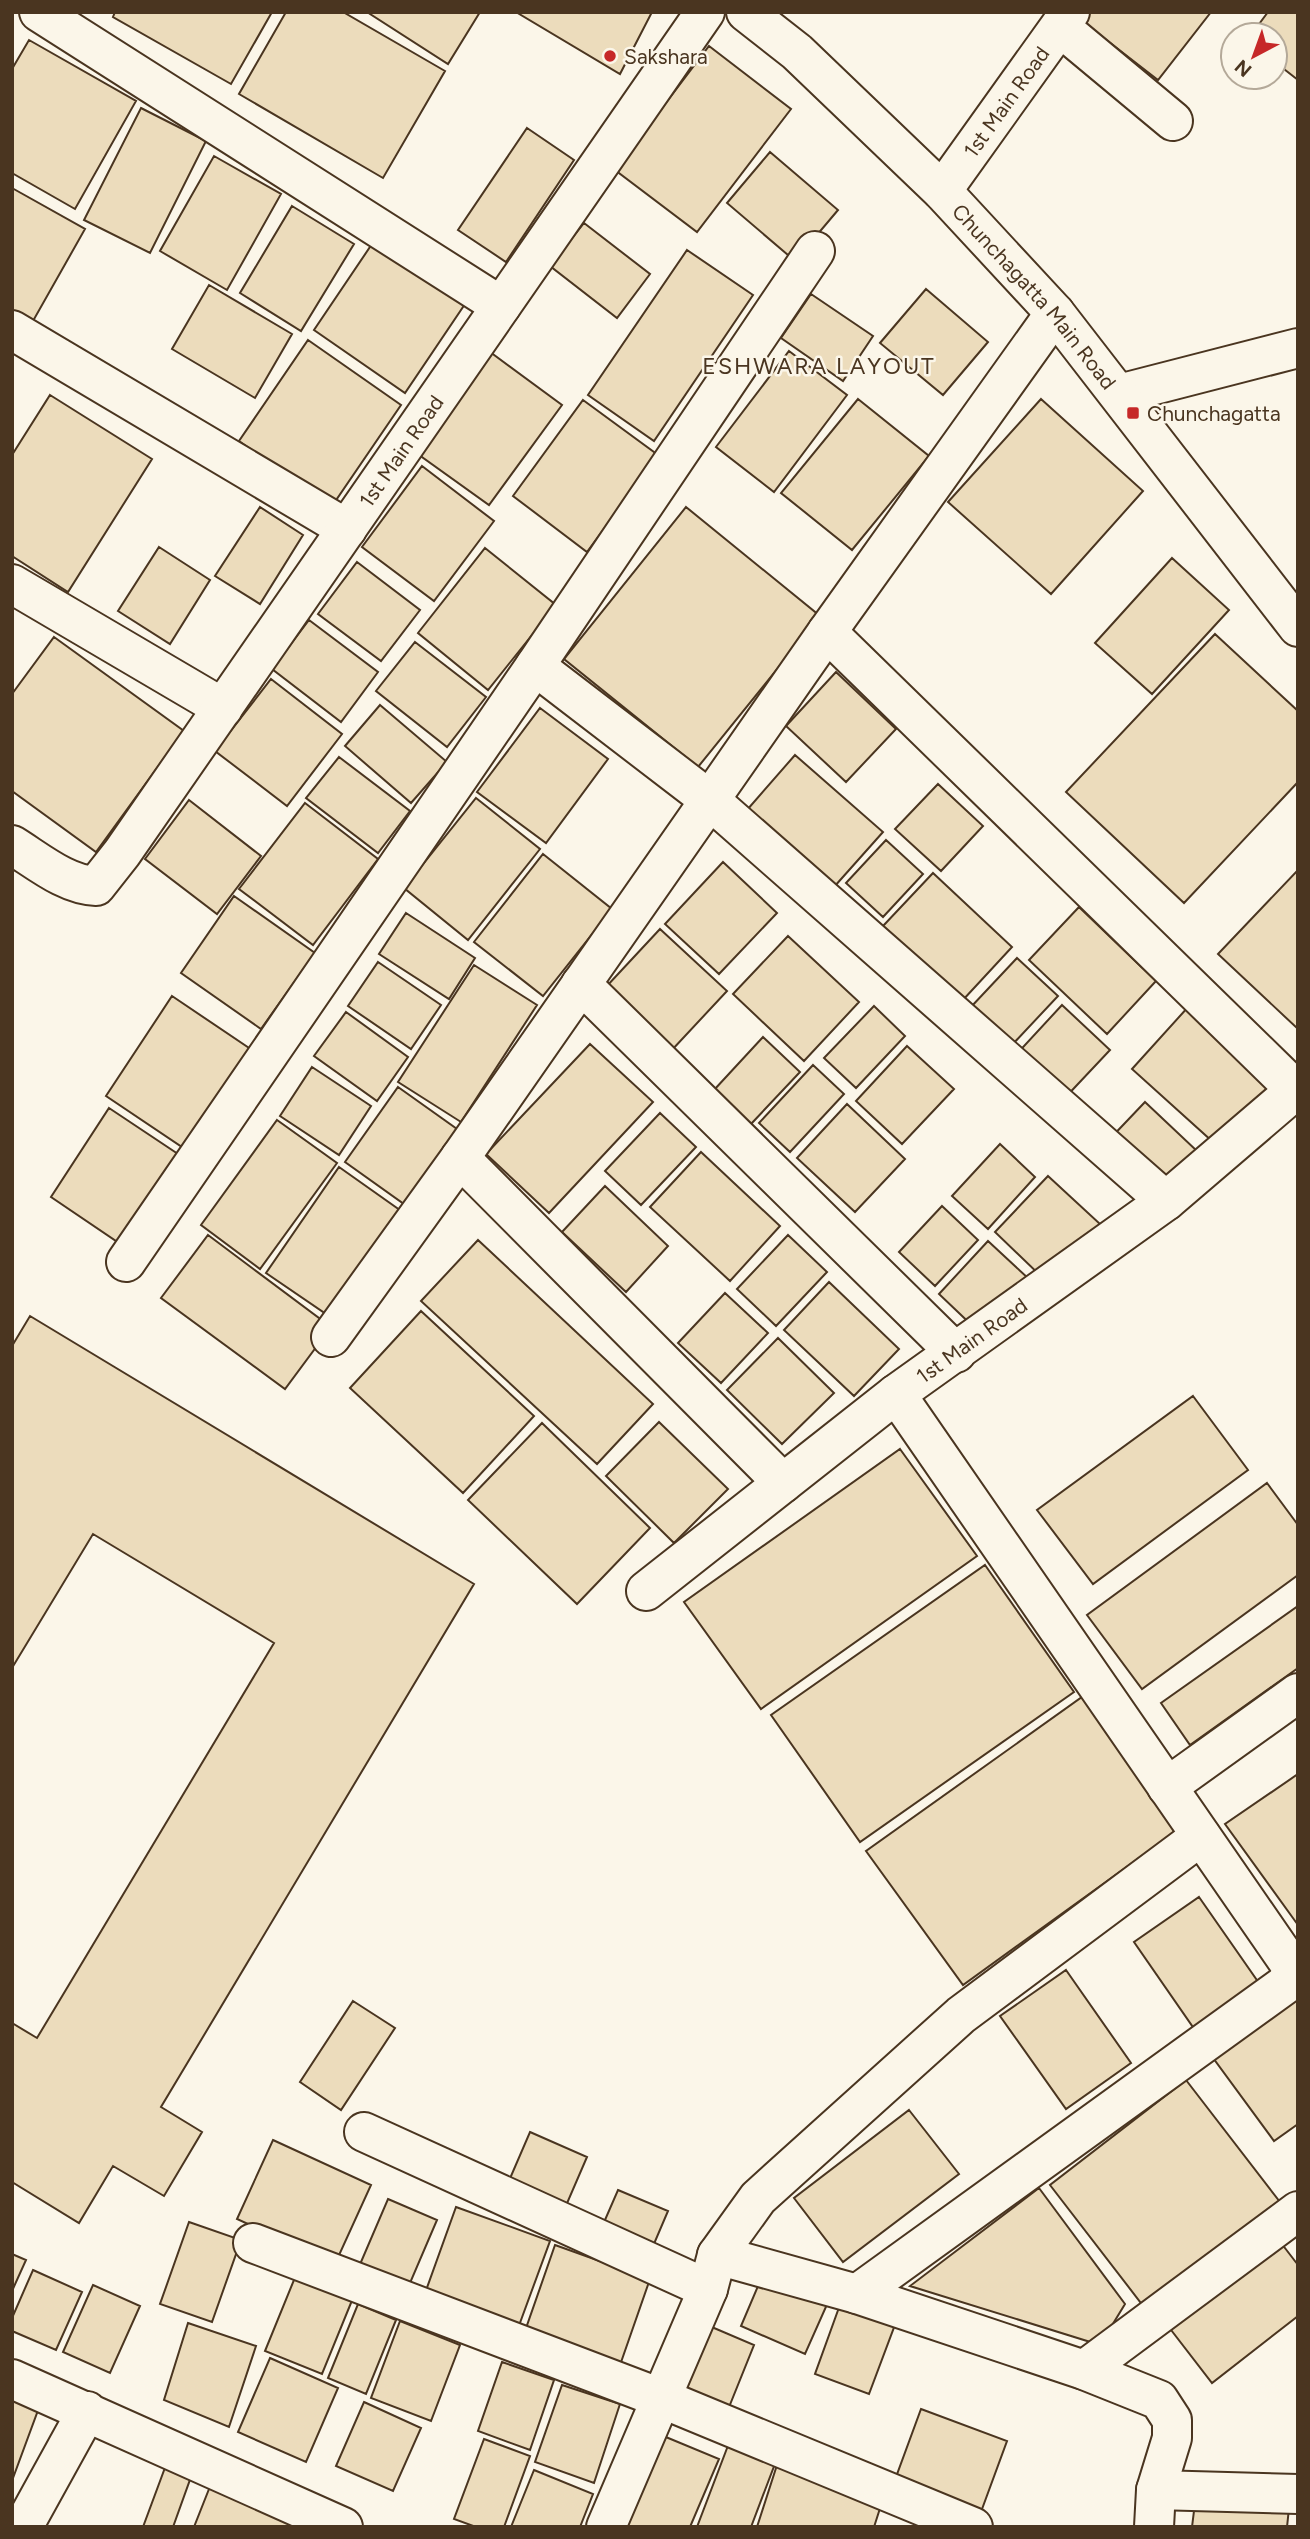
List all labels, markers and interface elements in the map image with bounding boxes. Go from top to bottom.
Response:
north arrow [1219,21,1289,91]
street label: 1st Main Road [958,41,1054,162]
place label: Sakshara [624,44,708,69]
marker: Sakshara [602,48,618,64]
text: N [1230,55,1256,82]
street label: Chunchagatta Main Road [947,198,1122,394]
district label: ESHWARA LAYOUT [702,352,936,380]
street label: 1st Main Road [353,390,448,511]
place label: Chunchagatta [1147,401,1281,426]
marker: Chunchagatta [1125,405,1141,421]
street label: 1st Main Road [911,1292,1032,1388]

